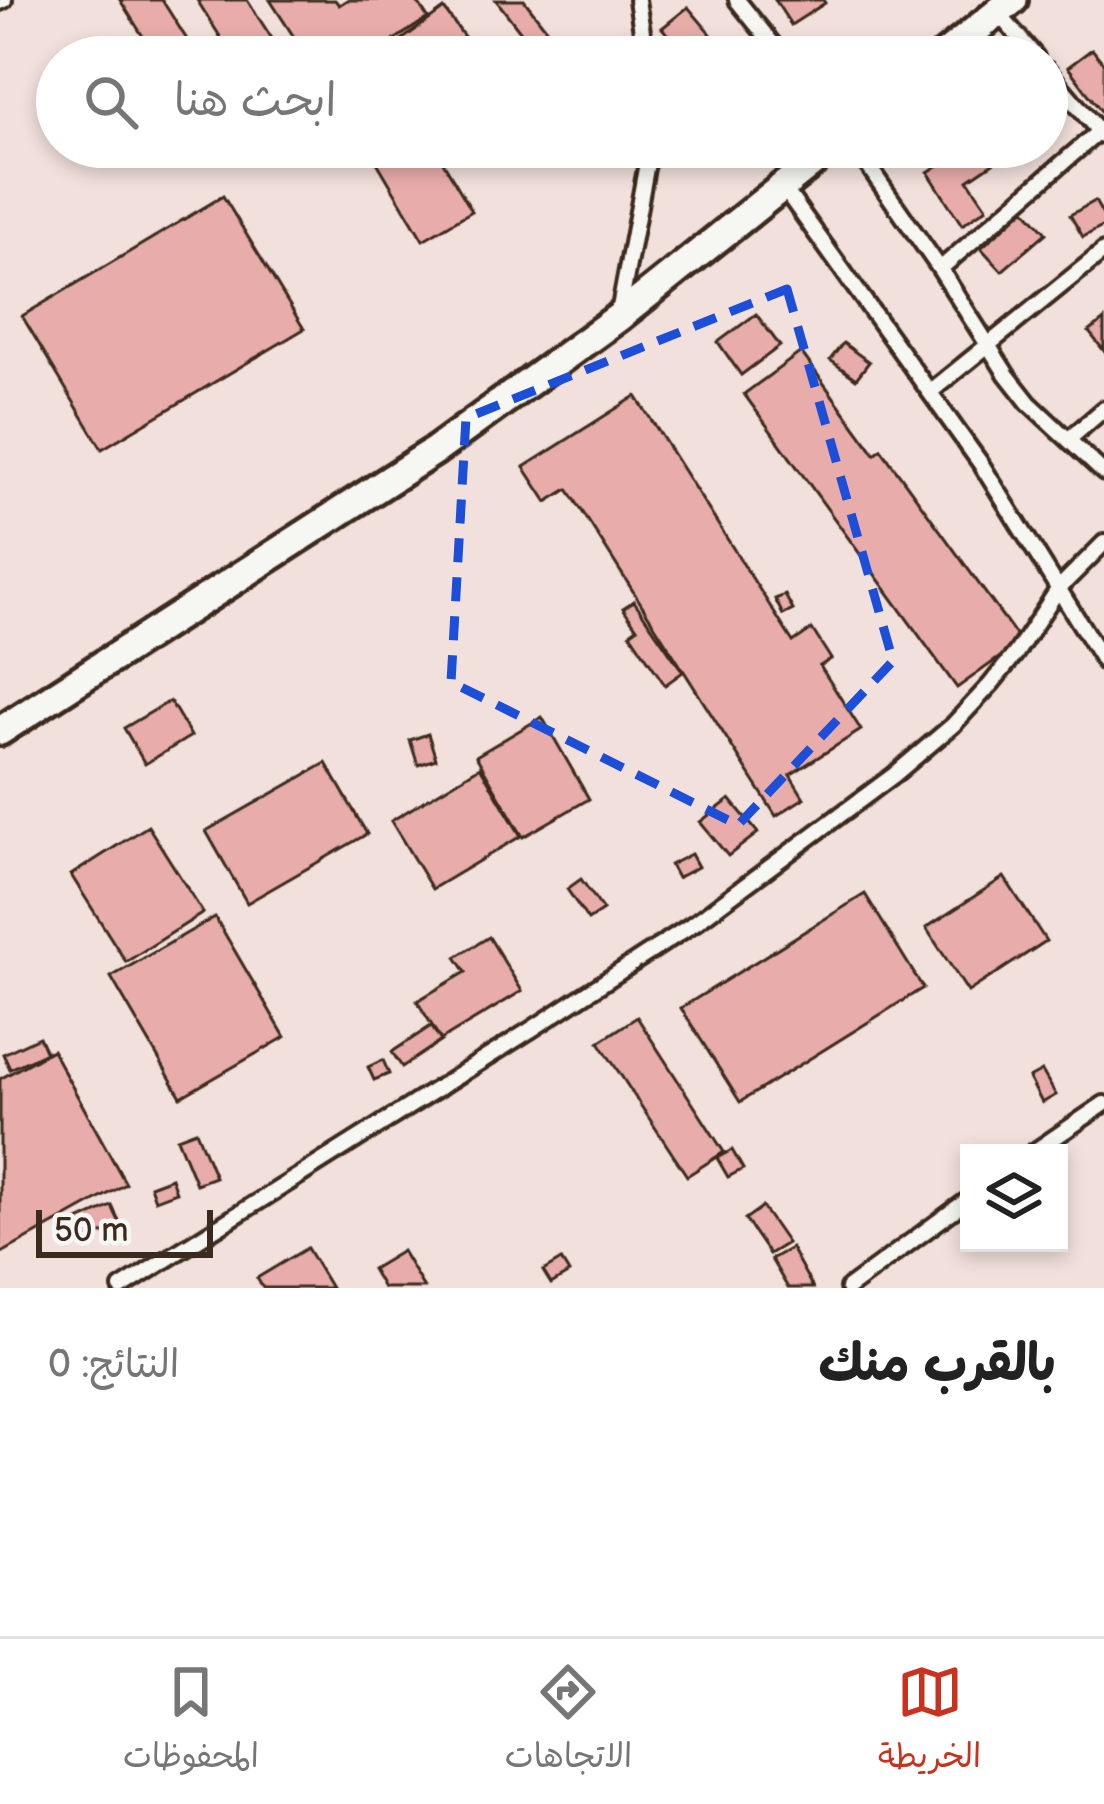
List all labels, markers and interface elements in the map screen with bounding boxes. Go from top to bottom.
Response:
search box [36,36,1068,168]
icon: search [78,69,144,135]
text: ابحث هنا [174,74,337,129]
map controls [960,1144,1068,1252]
button: layers [960,1144,1068,1252]
scale bar [36,1204,213,1257]
text: 50 m [54,1211,129,1251]
text: بالقرب منك [819,1334,1056,1395]
text: النتائج: 0 [48,1342,179,1389]
tab: المحفوظات [123,1659,259,1785]
tab: الاتجاهات [505,1659,632,1785]
tab: الخريطة [878,1659,981,1785]

